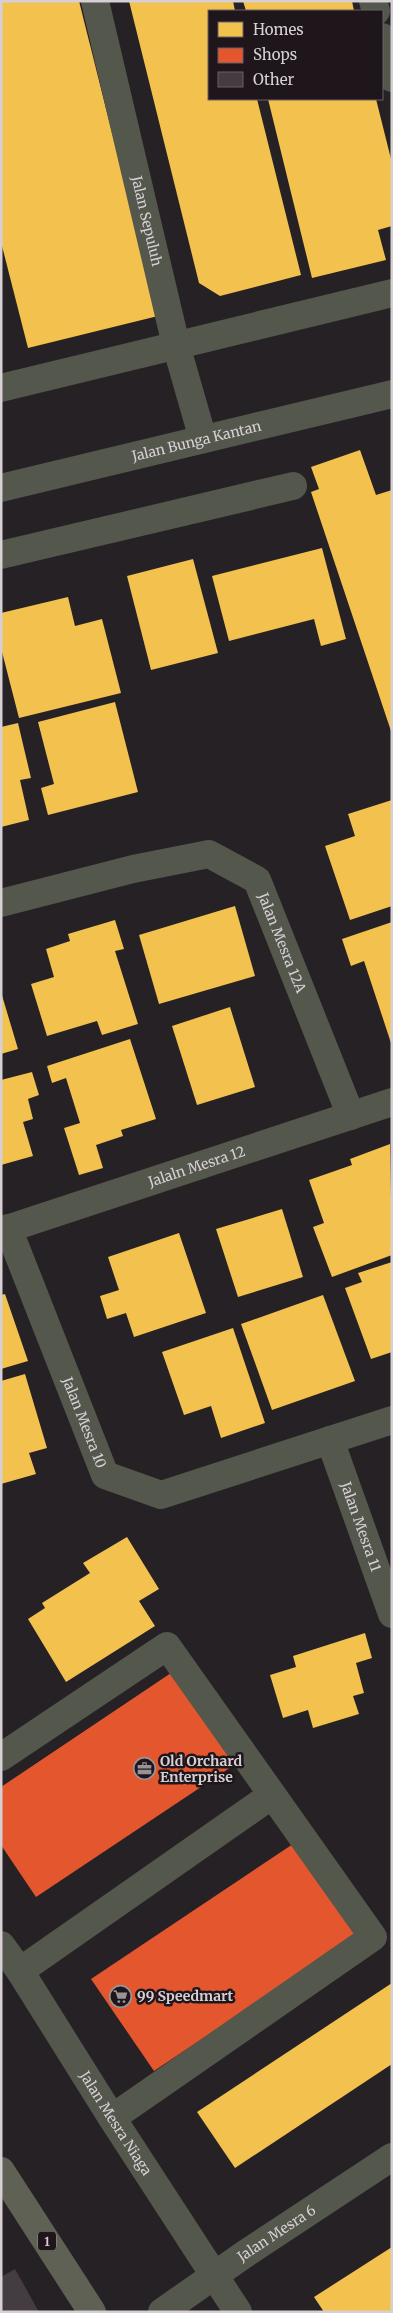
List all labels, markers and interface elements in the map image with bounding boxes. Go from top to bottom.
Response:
legend [208,10,383,100]
text: Homes [253,20,304,39]
text: Shops [253,45,297,64]
text: Other [253,70,295,89]
street label: Jalan Sepuluh [127,173,166,268]
street label: Jalan Bunga Kantan [129,417,263,465]
street label: Jalan Mesra 12A [254,889,310,996]
street label: Jalaln Mesra 12 [145,1142,247,1191]
street label: Jalan Mesra 10 [58,1373,110,1471]
street label: Jalan Mesra 11 [336,1478,385,1574]
place label: Old Orchard Enterprise [160,1752,242,1786]
office icon: Old Orchard Enterprise [132,1757,156,1781]
supermarket icon: 99 Speedmart [109,1984,133,2008]
place label: 99 Speedmart [137,1987,234,2005]
street label: Jalan Mesra Niaga [75,2067,156,2179]
street label: Jalan Mesra 6 [233,2201,319,2266]
road number: 1 [38,2232,56,2250]

